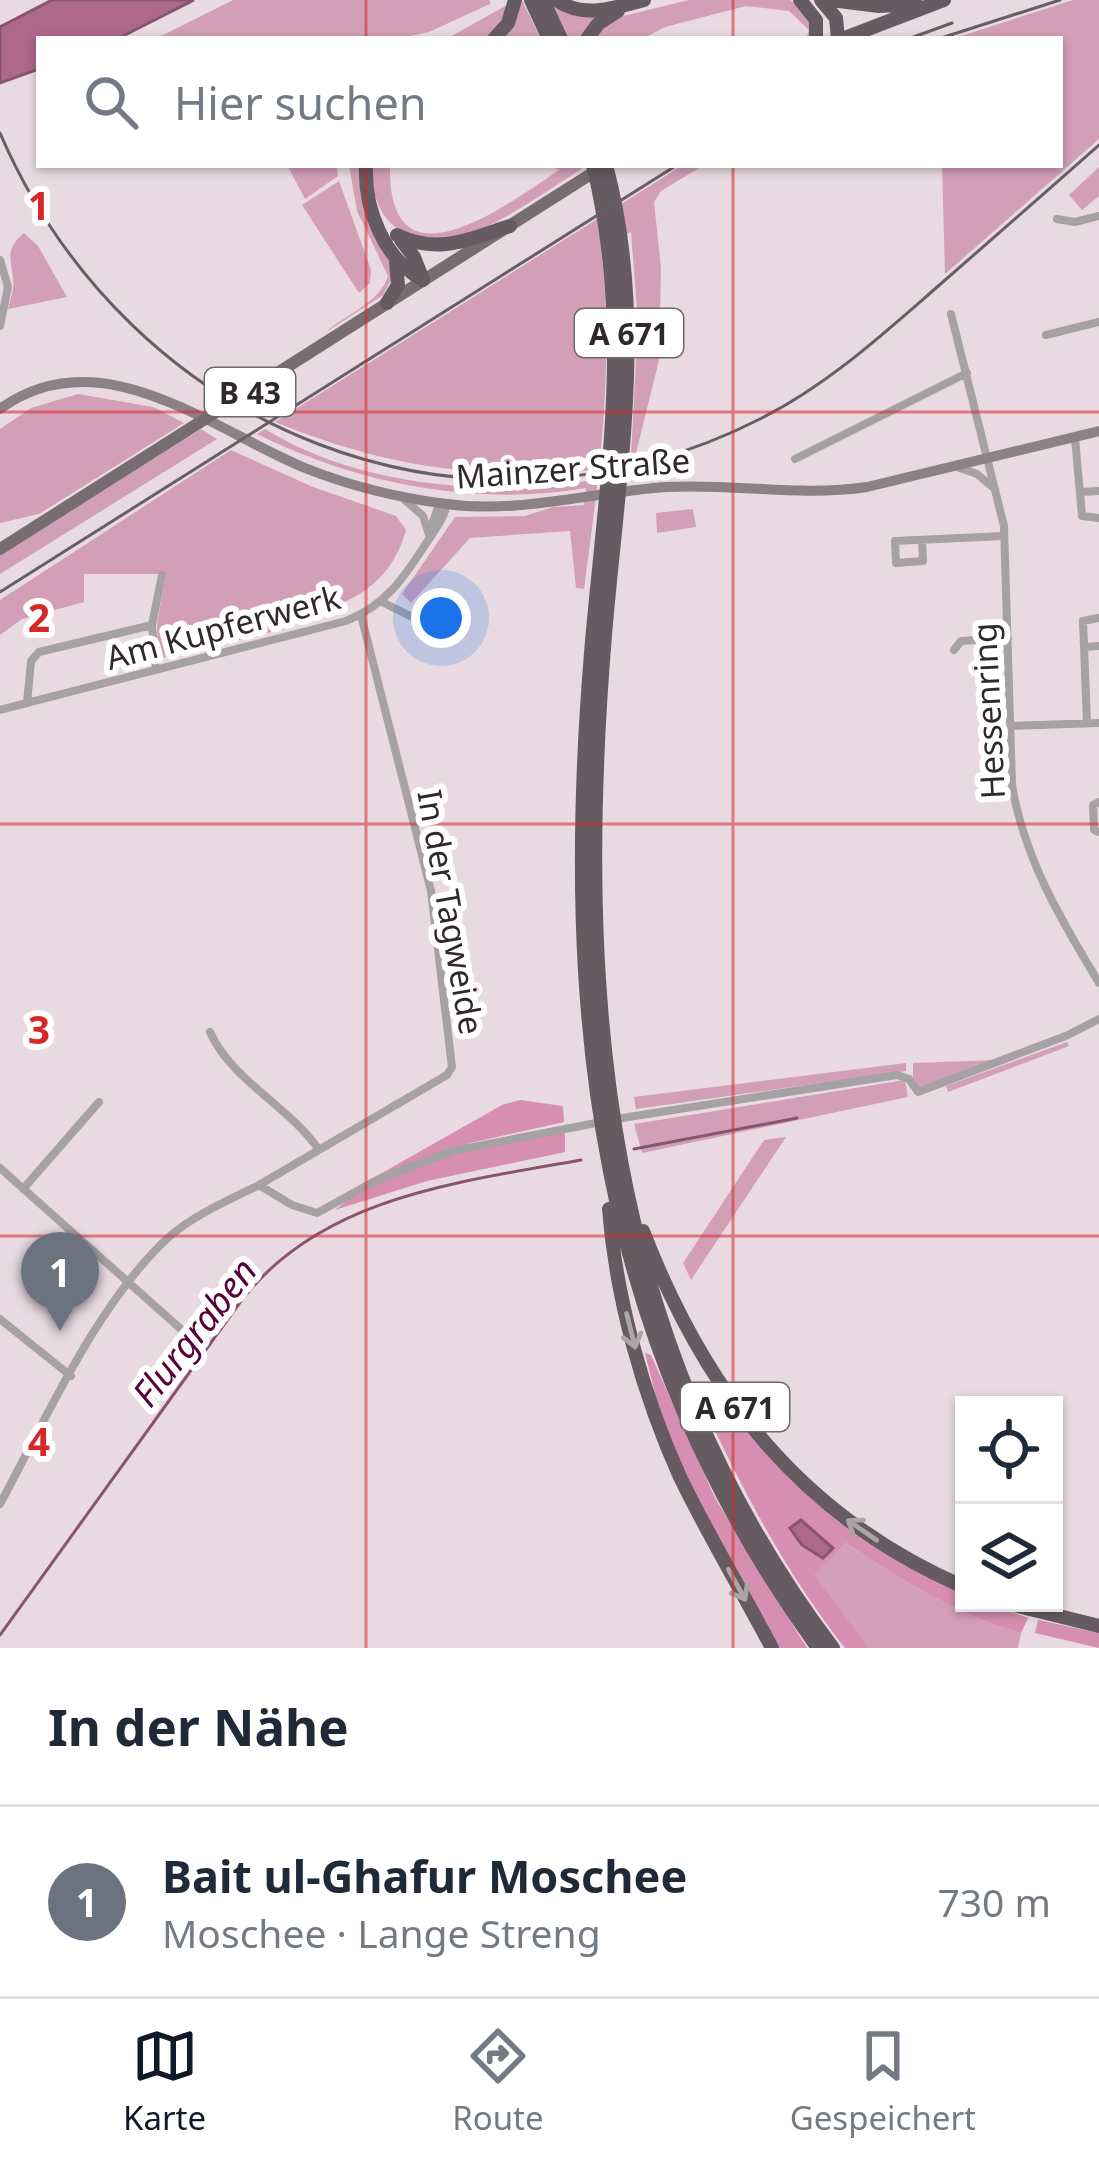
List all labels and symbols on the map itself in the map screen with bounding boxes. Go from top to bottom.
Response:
text: 1 [28,178,50,231]
road number: A 671 [575,309,683,357]
road number: B 43 [205,368,295,416]
street label: Mainzer Straße [454,437,692,499]
street label: Am Kupferwerk [101,574,346,680]
your location [411,588,471,648]
text: 2 [28,590,50,643]
street label: Hessenring [961,622,1015,800]
street label: In der Tagweide [407,786,495,1038]
text: 3 [28,1002,50,1055]
pin: 1 [21,1232,99,1331]
water label: Flurgraben [121,1248,267,1416]
one-way arrow [621,1312,643,1350]
road number: A 671 [681,1383,789,1431]
text: 4 [28,1414,50,1467]
one-way arrow [846,1518,879,1544]
one-way arrow [726,1567,749,1602]

